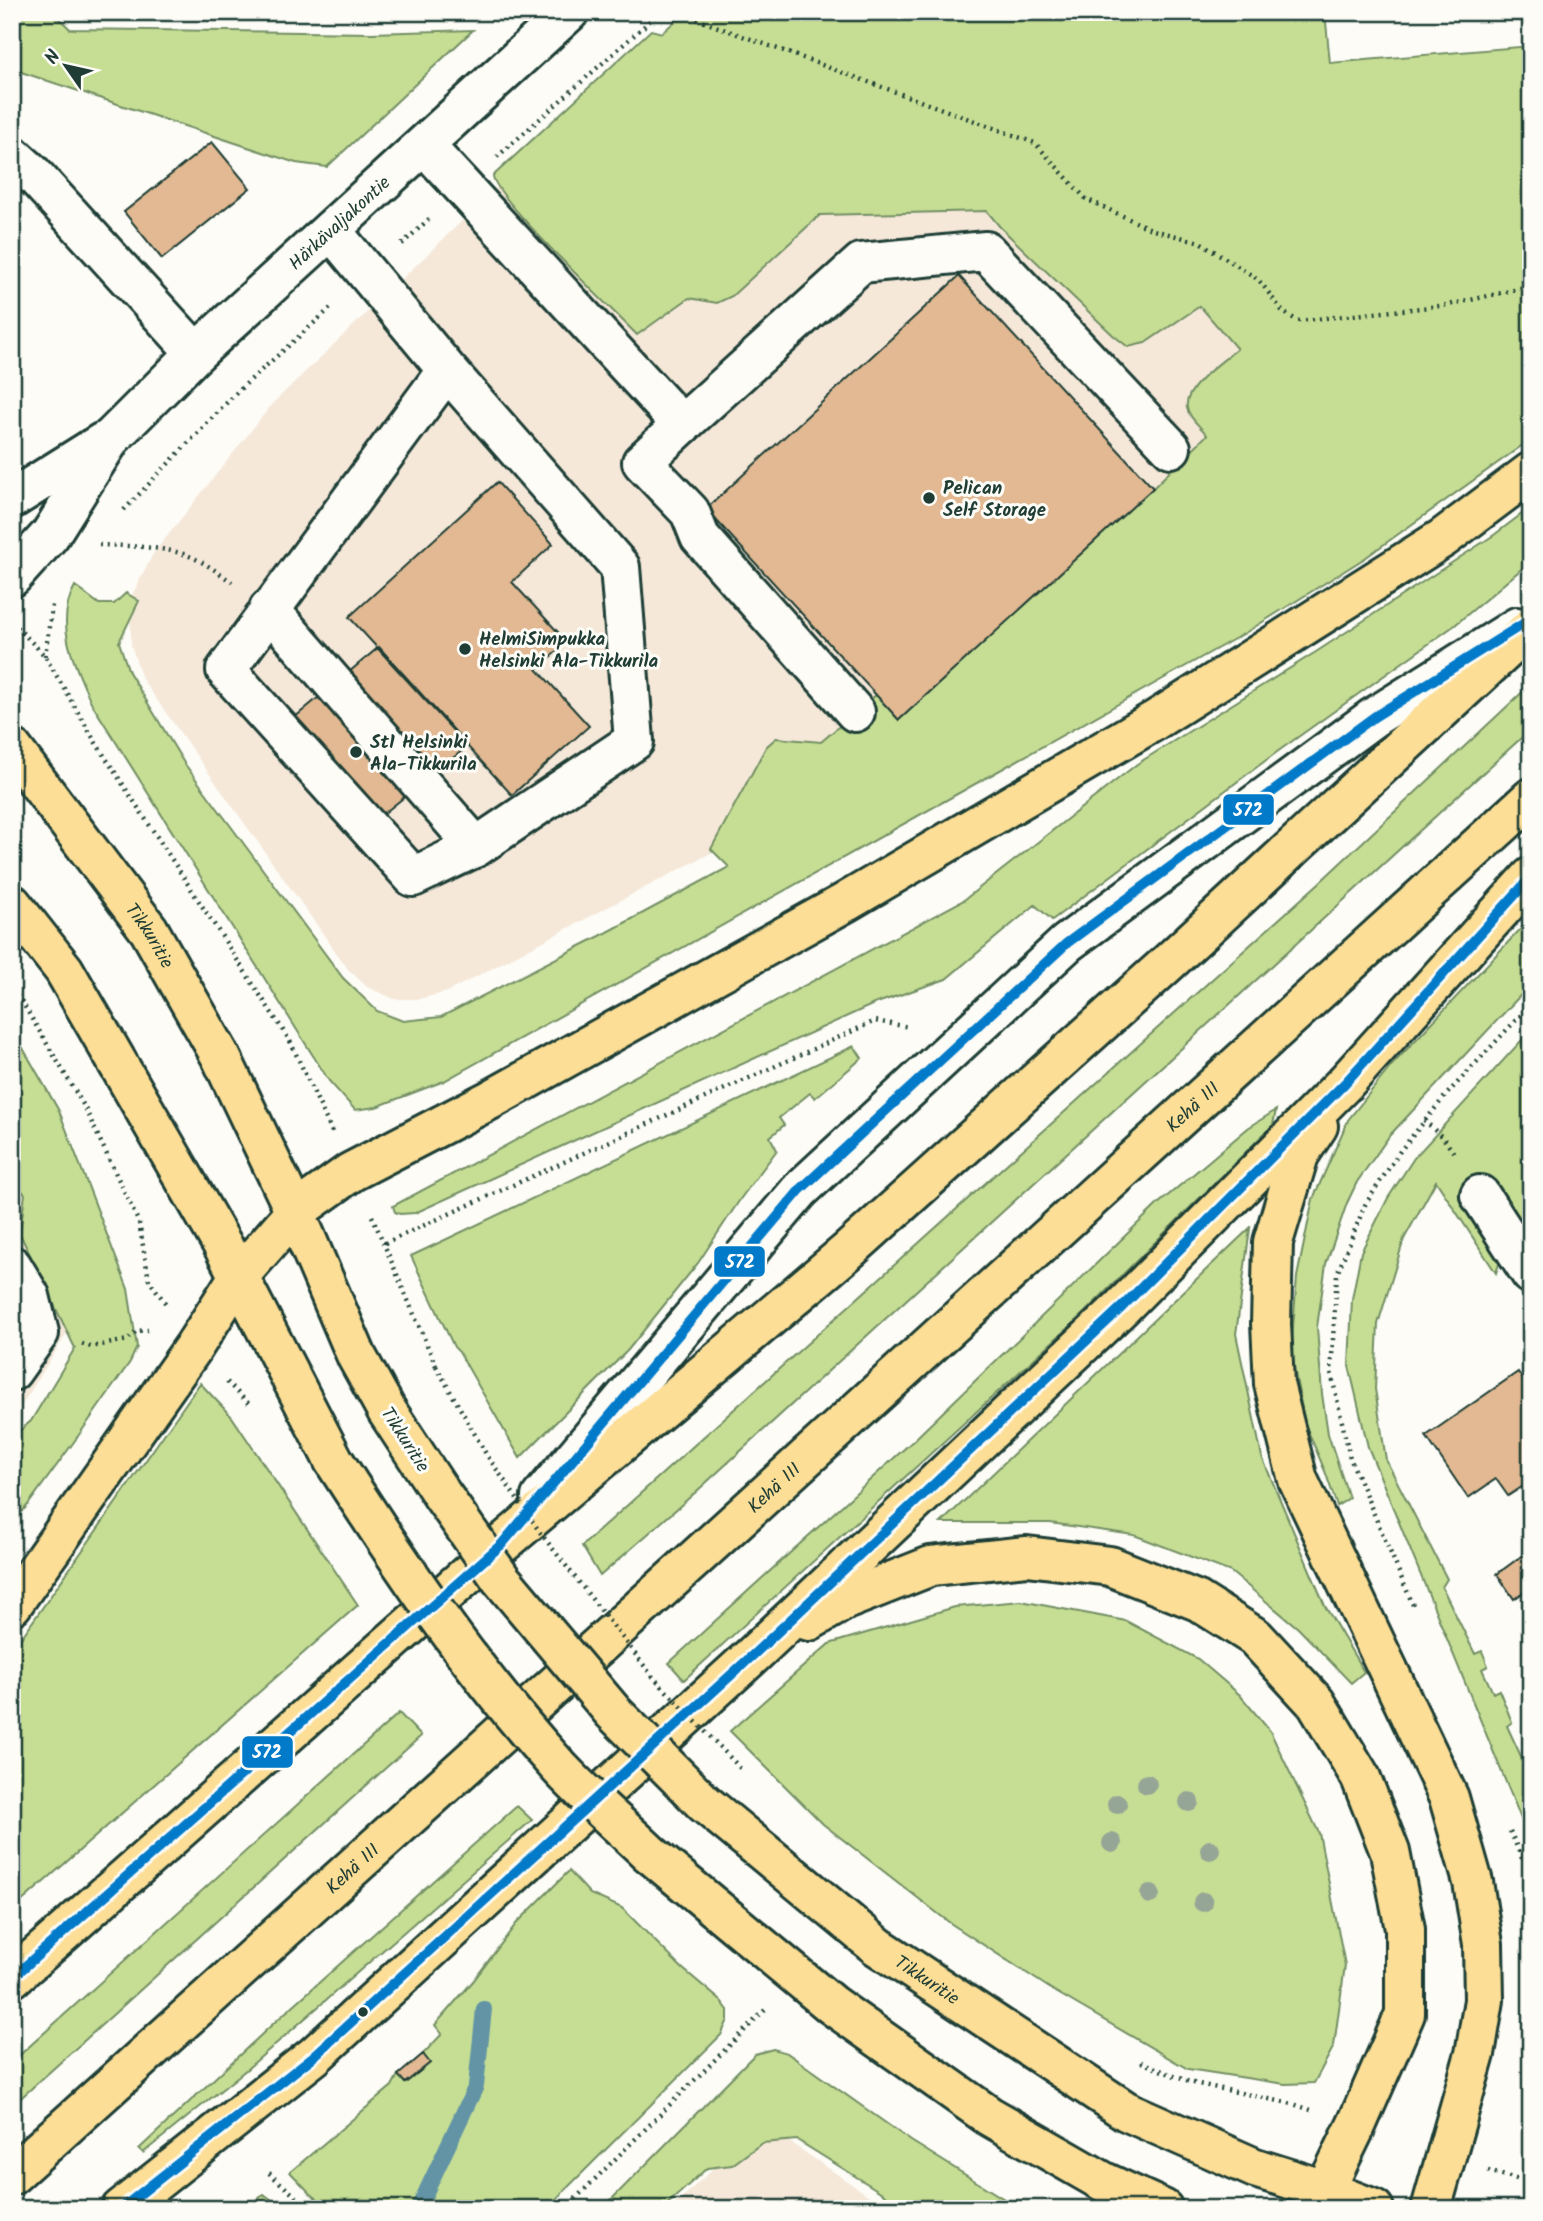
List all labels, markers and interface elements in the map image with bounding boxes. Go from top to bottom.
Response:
north arrow [32,32,102,102]
text: N [38,44,69,71]
street label: Härkävaljakontie [282,169,398,279]
place label: Pelican Self Storage [943,474,1046,526]
marker: Pelican Self Storage [921,490,937,506]
place label: HelmiSimpukka Helsinki Ala-Tikkurila [479,625,659,677]
marker: HelmiSimpukka Helsinki Ala-Tikkurila [457,641,473,657]
place label: St1 Helsinki Ala-Tikkurila [370,728,477,780]
marker: St1 Helsinki Ala-Tikkurila [348,744,364,760]
line badge: 572 [1222,793,1275,826]
text: 572 [1232,796,1263,826]
street label: Tikkuritie [117,897,181,975]
street label: Kehä III [1160,1075,1227,1141]
line badge: 572 [713,1245,766,1278]
text: 572 [724,1248,755,1278]
street label: Tikkuritie [372,1401,437,1479]
street label: Kehä III [741,1456,809,1522]
line badge: 572 [241,1735,294,1769]
text: 572 [251,1738,282,1768]
street label: Kehä III [319,1837,387,1902]
street label: Tikkuritie [888,1948,965,2014]
unlabelled marker [356,2005,370,2019]

